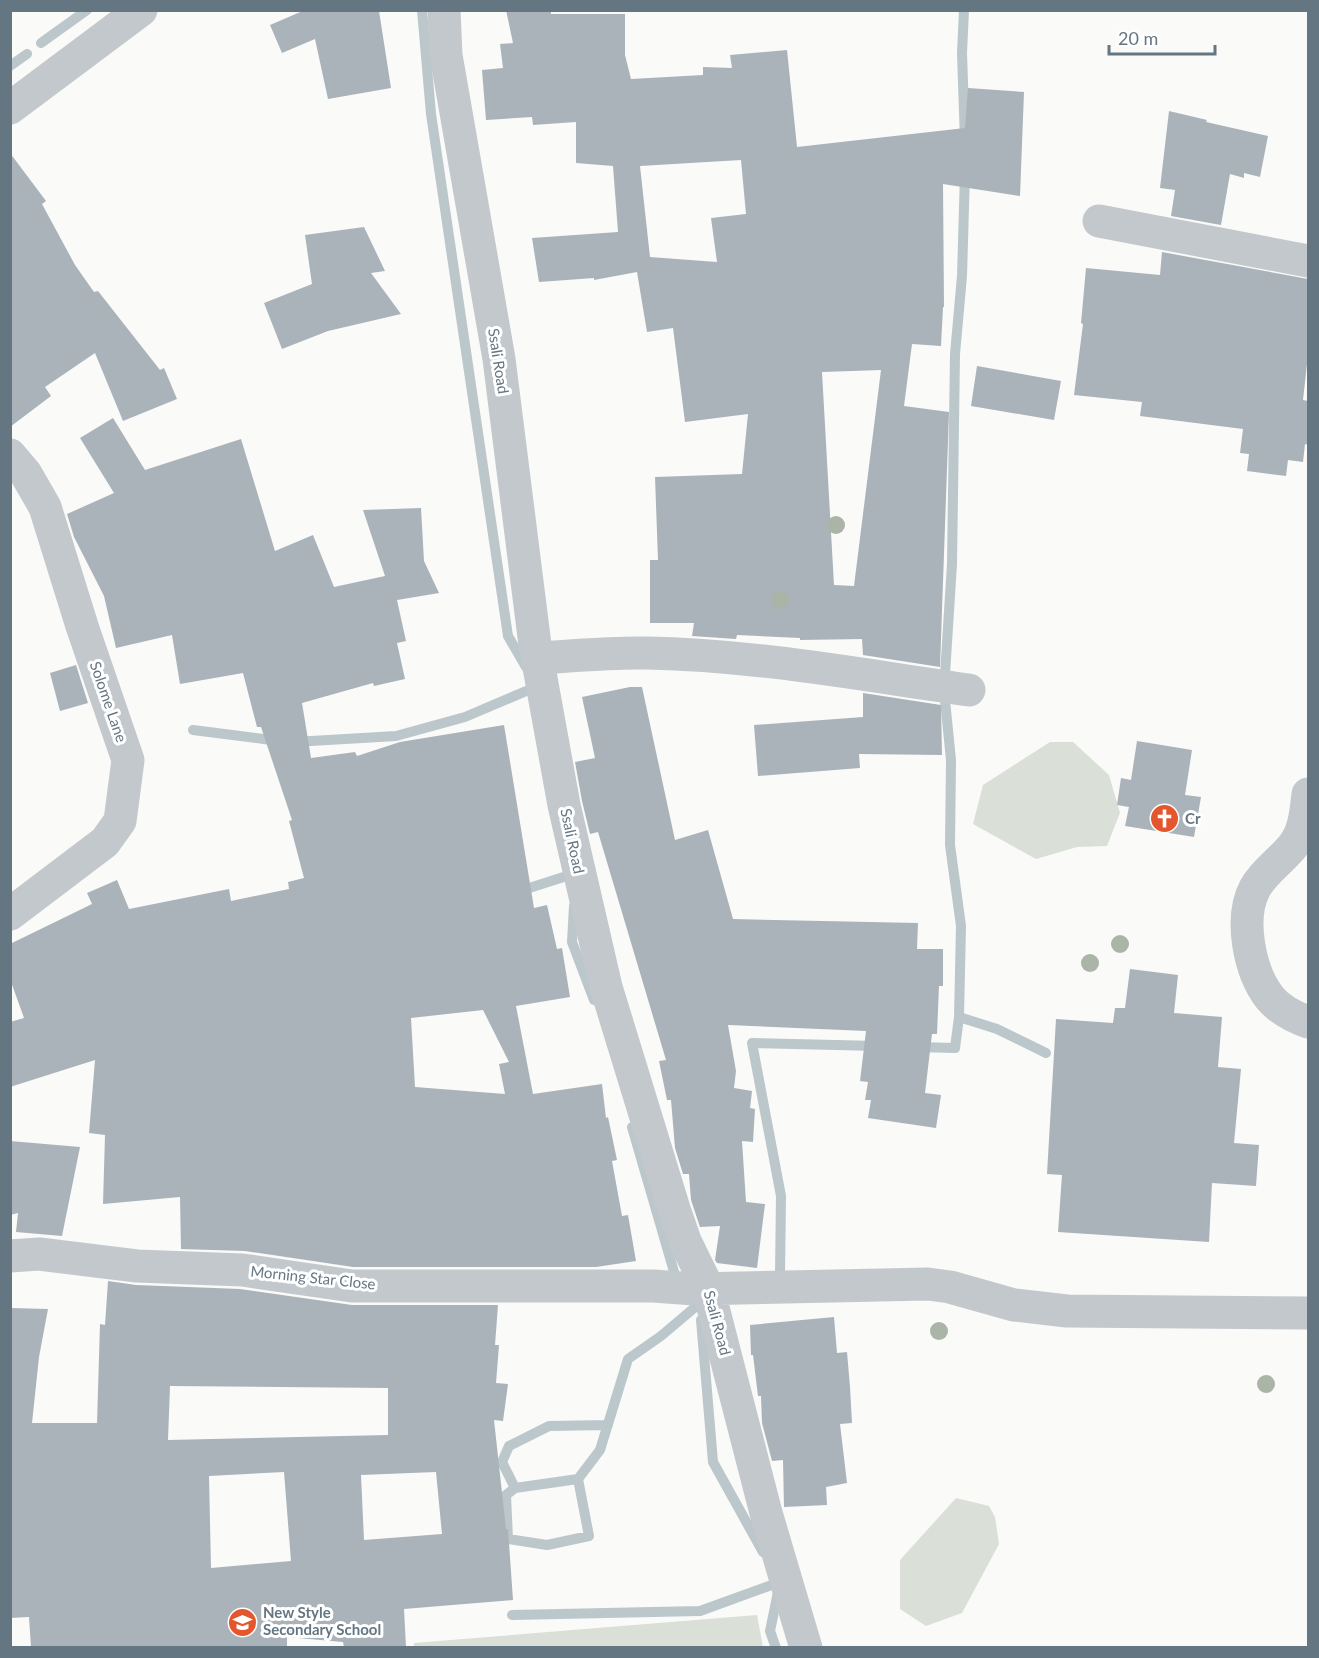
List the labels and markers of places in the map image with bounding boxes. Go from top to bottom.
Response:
church icon: Cr [1148,803,1180,835]
place label: Cr [1185,809,1201,827]
place label: New Style Secondary School [263,1603,381,1638]
school or university icon: New Style Secondary School [226,1606,258,1638]

